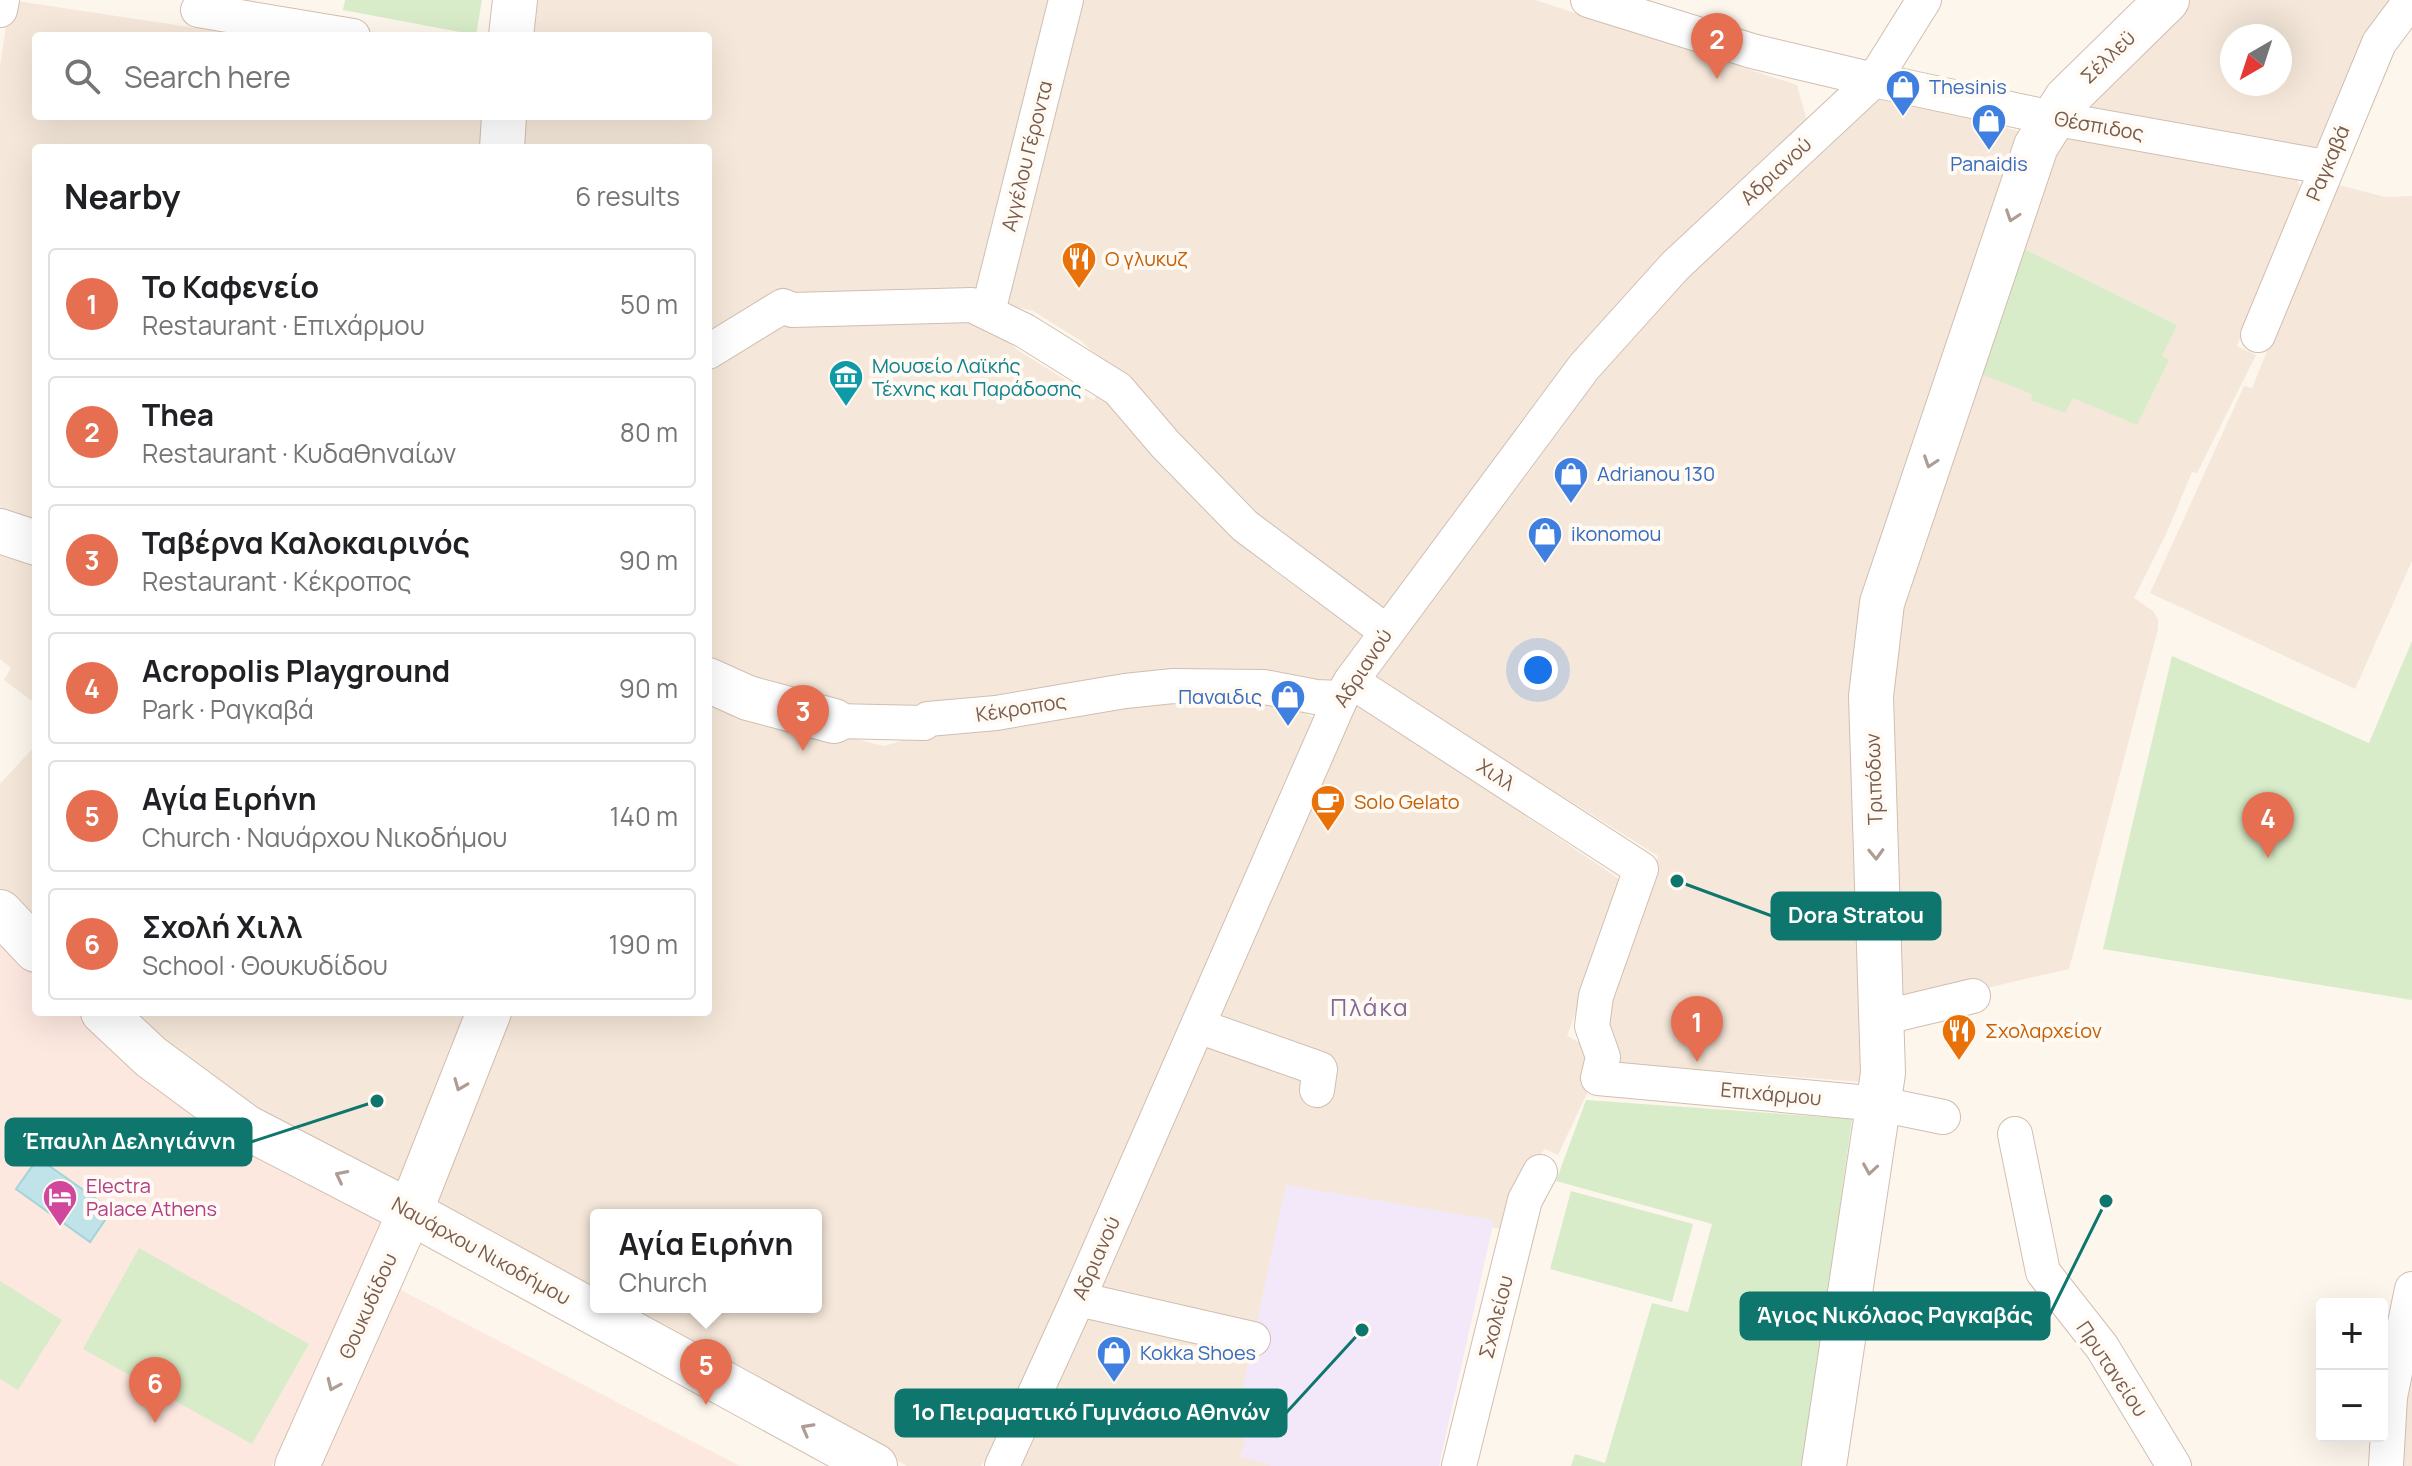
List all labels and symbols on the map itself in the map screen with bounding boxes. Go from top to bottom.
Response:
pin: 2 [1691,13,1743,79]
street label: Σέλλεϋ [2075,24,2141,89]
north arrow [2220,24,2292,96]
shop icon: Thesinis [1884,68,1922,118]
place label: Thesinis [1929,73,2007,100]
street label: Αγγέλου Γέροντα [995,78,1058,234]
shop icon: Panaidis [1970,102,2008,152]
street label: Θέσπιδος [2052,104,2146,147]
street label: Ραγκαβά [2300,121,2356,205]
street label: Αδριανού [1734,131,1817,211]
place label: Panaidis [1950,150,2028,177]
one-way arrow [2006,208,2022,222]
restaurant icon: Ο γλυκυζ [1060,240,1098,290]
place label: Ο γλυκυζ [1105,245,1187,272]
place label: Μουσείο Λαϊκής Τέχνης και Παράδοσης [872,352,1082,402]
museum icon: Μουσείο Λαϊκής Τέχνης και Παράδοσης [827,358,865,408]
one-way arrow [1923,454,1939,468]
shop icon: Adrianou 130 [1552,455,1590,505]
place label: Adrianou 130 [1597,460,1715,487]
shop icon: ikonomou [1526,515,1564,565]
place label: ikonomou [1571,520,1661,547]
street label: Αδριανού [1327,623,1398,712]
your location [1518,650,1558,690]
shop icon: Παναιδις [1269,678,1307,728]
place label: Παναιδις [1178,683,1262,710]
pin: 3 [777,685,829,751]
street label: Κέκροπος [974,687,1068,728]
street label: Τριπόδων [1858,733,1889,825]
street label: Χιλλ [1472,752,1521,797]
cafe icon: Solo Gelato [1309,783,1347,833]
place label: Solo Gelato [1354,788,1460,815]
pin: 4 [2242,792,2294,858]
one-way arrow [1867,848,1884,861]
callout: Dora Stratou [1772,893,1940,939]
text: Dora Stratou [1788,900,1924,930]
district label: Πλάκα [1330,990,1410,1023]
pin: 1 [1671,996,1723,1062]
restaurant icon: Σχολαρχείον [1940,1012,1978,1062]
place label: Σχολαρχείον [1985,1017,2102,1044]
street label: Επιχάρμου [1719,1076,1823,1111]
one-way arrow [453,1077,470,1091]
callout: Έπαυλη Δεληγιάννη [6,1119,251,1165]
text: Έπαυλη Δεληγιάννη [22,1126,236,1156]
one-way arrow [1863,1162,1880,1175]
one-way arrow [334,1170,349,1185]
place label: Electra Palace Athens [86,1172,217,1222]
hotel icon: Electra Palace Athens [41,1178,79,1228]
street label: Ναυάρχου Νικοδήμου [387,1190,575,1311]
street label: Αδριανού [1065,1212,1126,1304]
street label: Θουκυδίδου [332,1249,403,1363]
street label: Σχολείου [1472,1272,1519,1361]
callout: Άγιος Νικόλαος Ραγκαβάς [1741,1293,2049,1339]
text: Άγιος Νικόλαος Ραγκαβάς [1757,1300,2033,1330]
street label: Πρυτανείου [2071,1316,2154,1422]
shop icon: Kokka Shoes [1095,1334,1133,1384]
pin: 5 [680,1339,732,1405]
place label: Kokka Shoes [1140,1339,1256,1366]
pin: 6 [129,1357,181,1423]
one-way arrow [326,1377,342,1392]
callout: 1ο Πειραματικό Γυμνάσιο Αθηνών [896,1390,1286,1436]
text: 1ο Πειραματικό Γυμνάσιο Αθηνών [912,1397,1270,1427]
one-way arrow [800,1423,815,1438]

